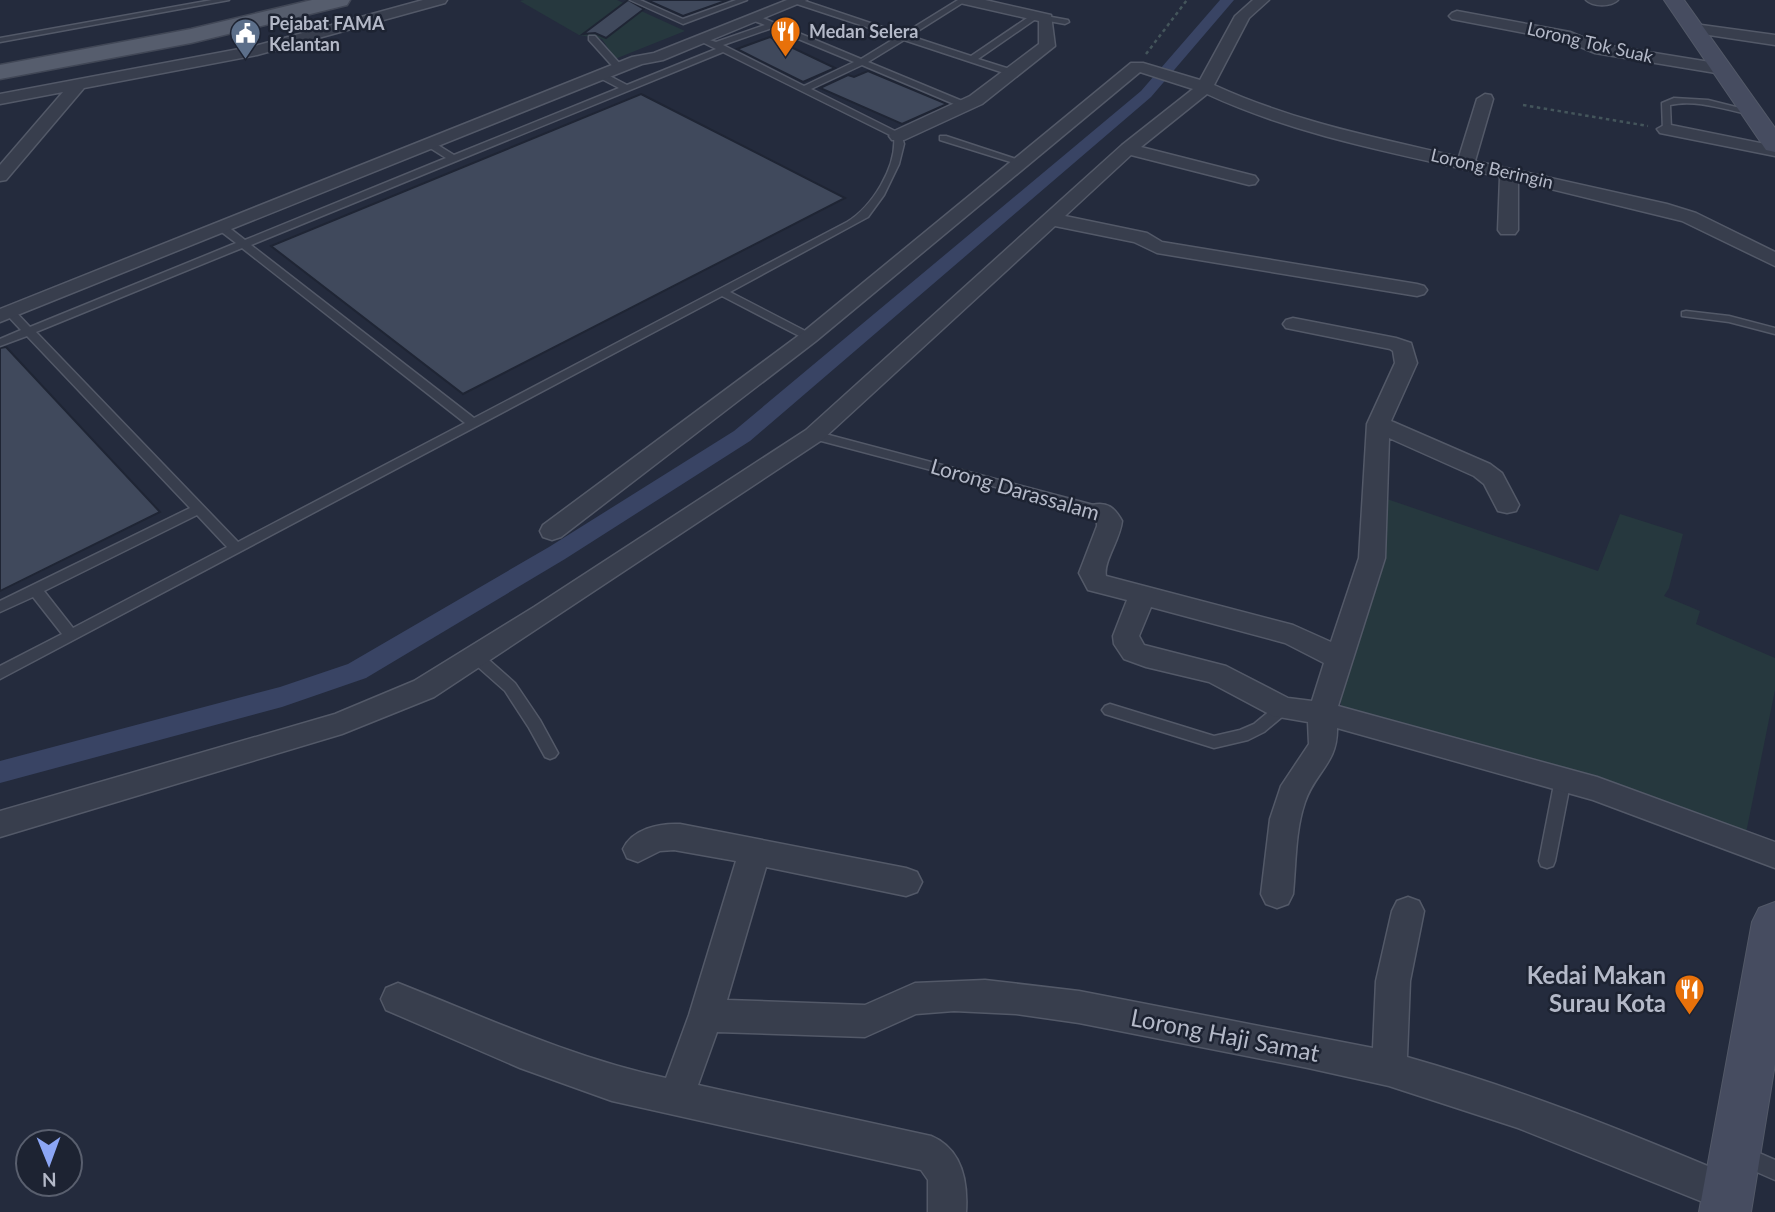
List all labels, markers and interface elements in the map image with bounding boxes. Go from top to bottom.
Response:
place label: Pejabat FAMA Kelantan [269,12,385,55]
restaurant icon: Medan Selera [769,15,803,59]
public building icon: Pejabat FAMA Kelantan [229,17,263,61]
street label: Lorong Tok Suak [1525,17,1656,67]
place label: Medan Selera [809,20,919,42]
street label: Lorong Beringin [1429,143,1556,193]
street label: Lorong Darassalam [928,453,1103,525]
place label: Kedai Makan Surau Kota [1527,960,1666,1017]
restaurant icon: Kedai Makan Surau Kota [1672,973,1706,1017]
street label: Lorong Haji Samat [1129,1002,1322,1067]
north arrow [14,1128,84,1198]
text: N [42,1169,57,1192]

